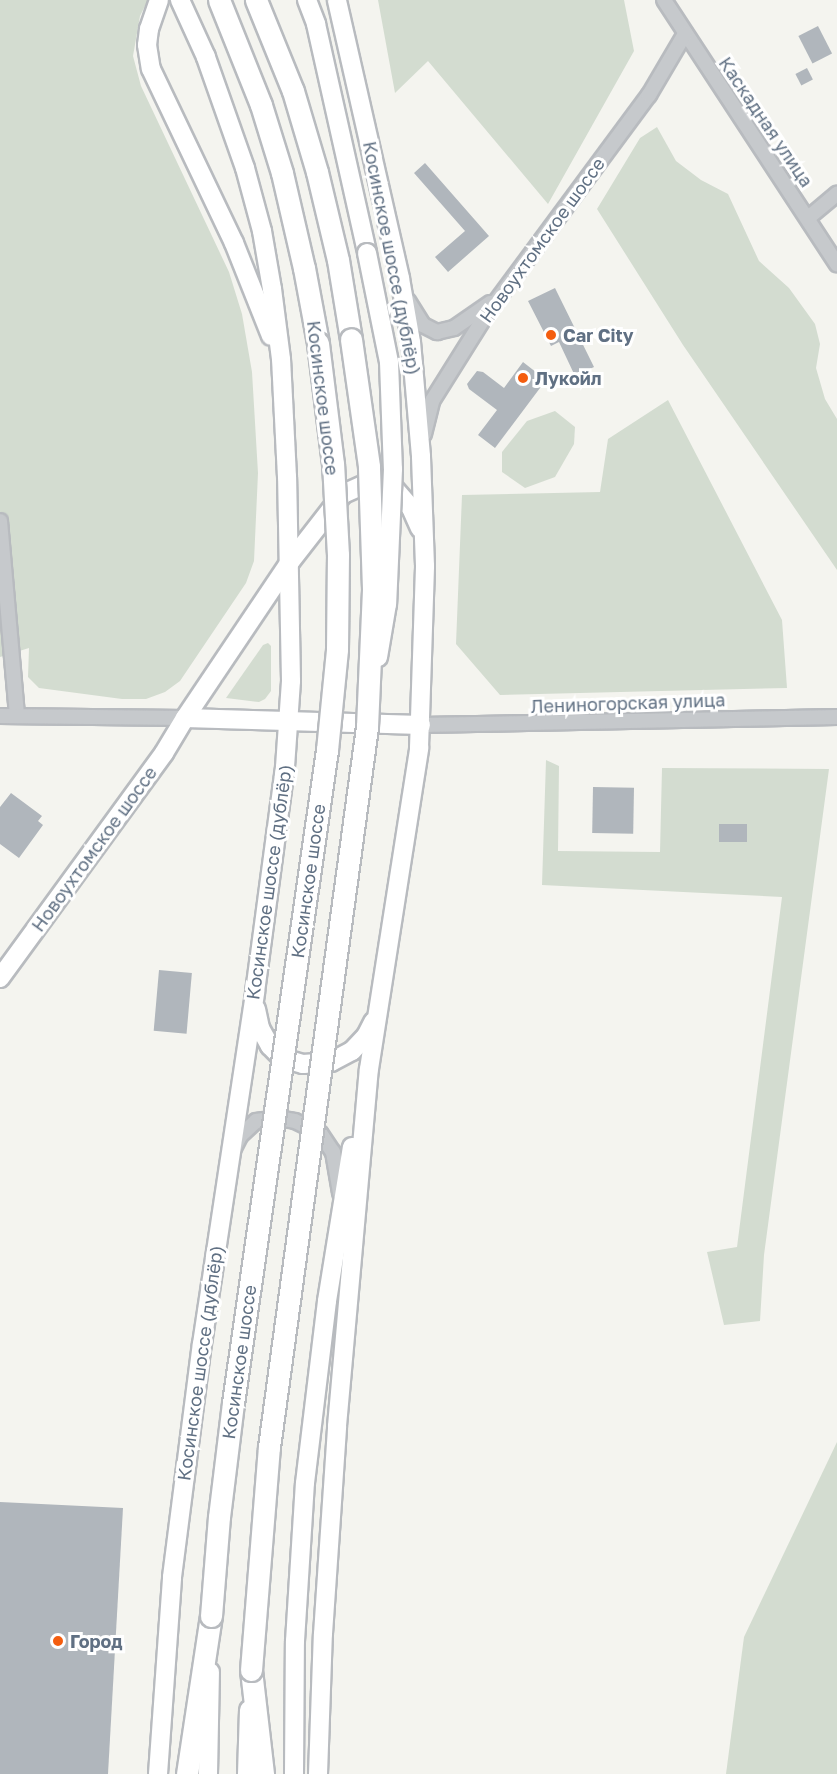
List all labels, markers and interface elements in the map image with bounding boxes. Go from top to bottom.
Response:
street label: Каскадная улица [714,53,818,191]
street label: Косинское шоссе (дублёр) [359,139,425,377]
street label: Новоухтомское шоссе [475,153,609,327]
street label: Косинское шоссе [303,319,343,477]
place label: Car City [563,324,634,346]
marker: Car City [544,328,558,342]
place label: Лукойл [535,367,602,389]
marker: Лукойл [516,371,530,385]
street label: Лениногорская улица [530,689,726,717]
street label: Новоухтомское шоссе [27,762,161,936]
street label: Косинское шоссе (дублёр) [242,763,296,1001]
street label: Косинское шоссе [286,802,330,960]
street label: Косинское шоссе (дублёр) [173,1244,227,1482]
street label: Косинское шоссе [217,1283,261,1441]
place label: Город [70,1630,122,1652]
marker: Город [51,1634,65,1648]

